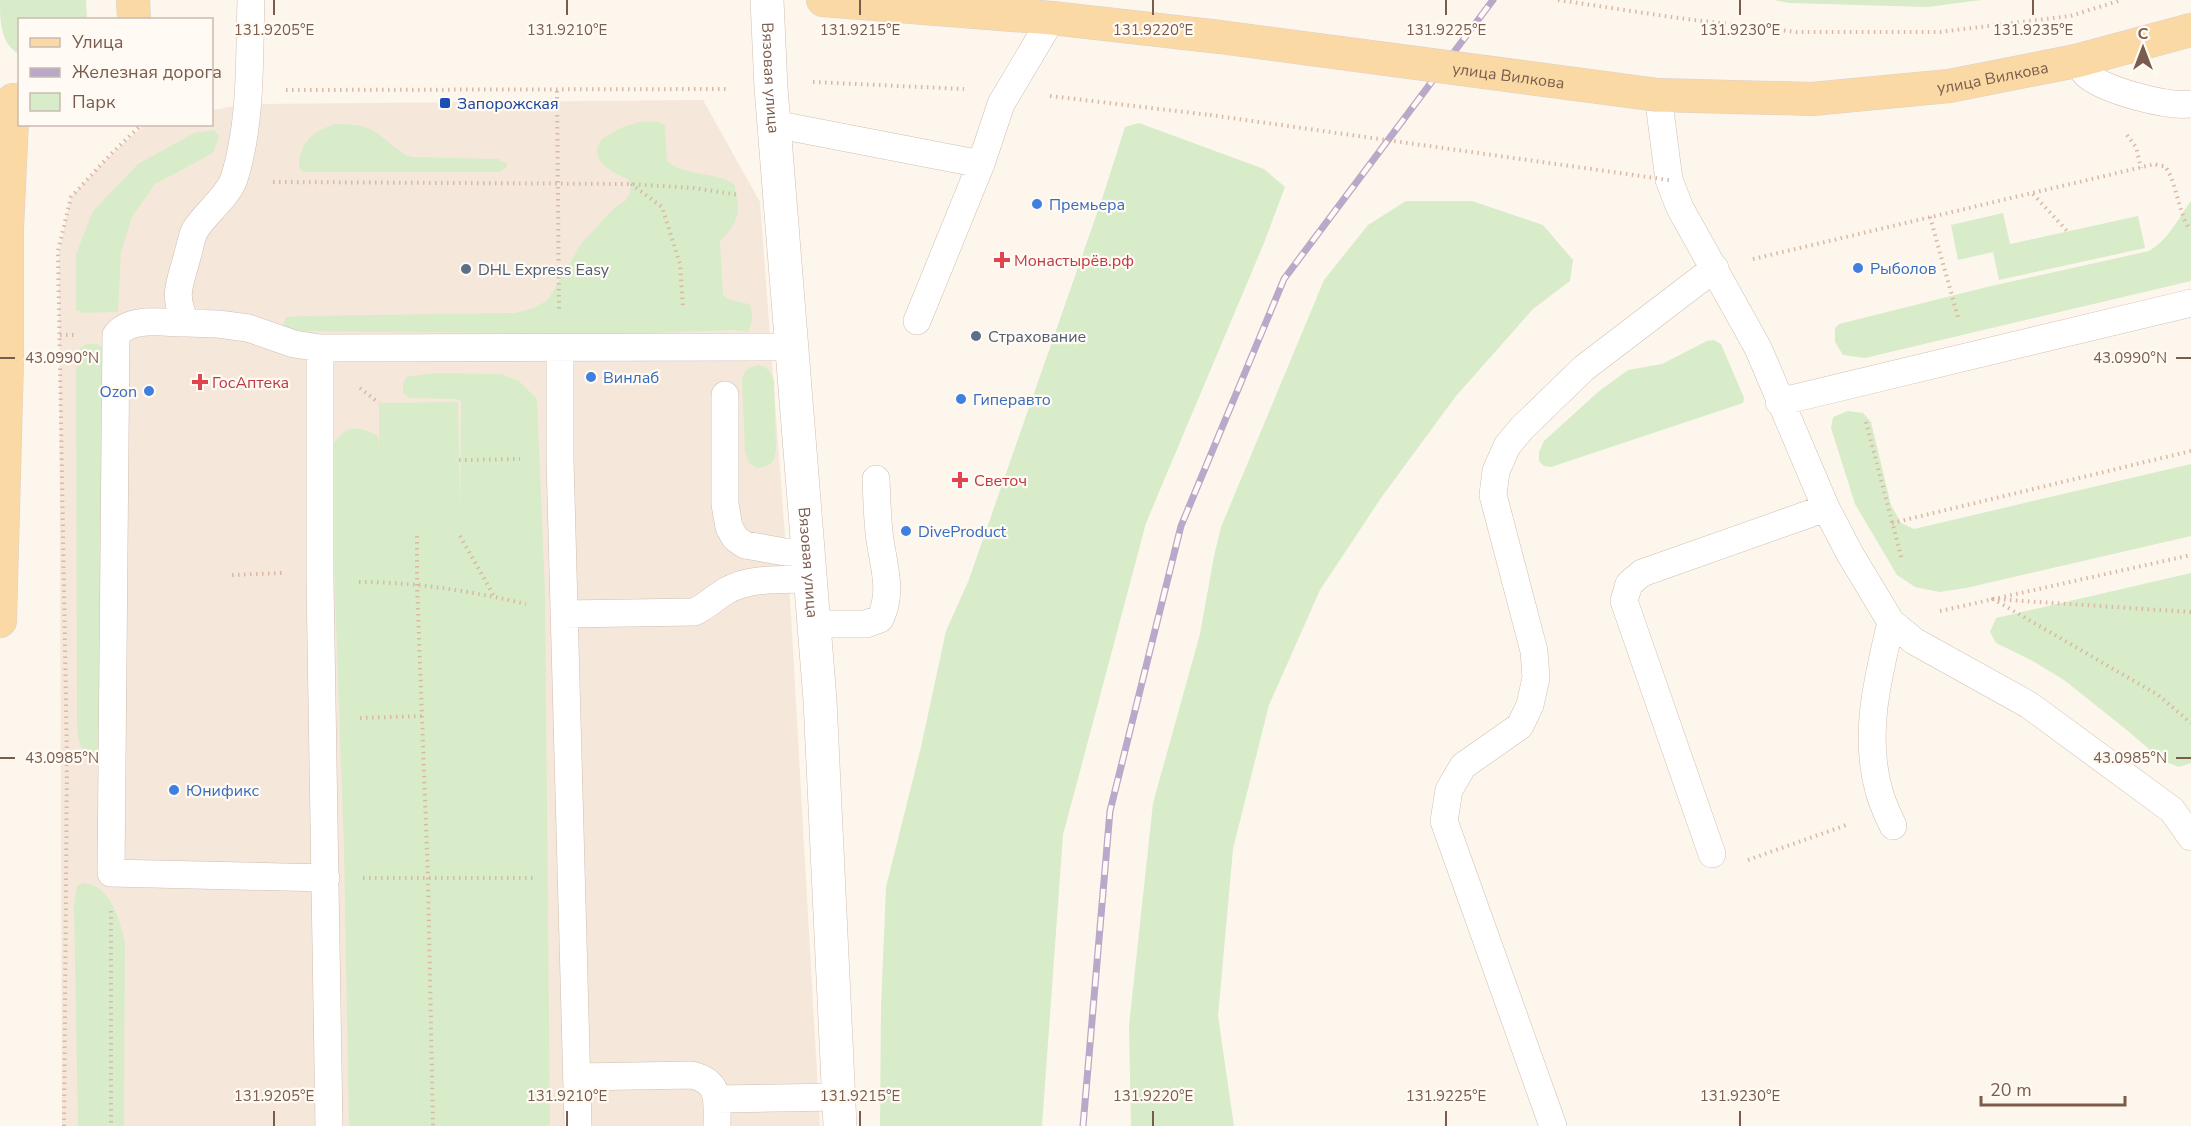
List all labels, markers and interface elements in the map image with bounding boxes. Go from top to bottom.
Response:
legend [18,18,213,126]
north arrow [2113,18,2173,78]
text: 131.9205°E [234,20,314,40]
text: 131.9210°E [527,20,607,40]
text: 131.9215°E [820,20,900,40]
text: 131.9220°E [1113,20,1193,40]
text: 131.9225°E [1406,20,1486,40]
text: 131.9230°E [1700,20,1780,40]
text: 131.9235°E [1993,20,2073,40]
street label: Вязовая улица [756,22,785,134]
text: С [2138,23,2149,45]
text: Улица [71,30,123,54]
street label: улица Вилкова [1936,57,2050,99]
street label: улица Вилкова [1451,58,1566,95]
text: Железная дорога [72,60,222,84]
text: Парк [72,90,116,114]
place label: Запорожская [457,93,559,115]
marker: Запорожская [438,96,452,110]
place label: Премьера [1049,194,1125,216]
marker: Премьера [1030,197,1044,211]
place label: Монастырёв.рф [1014,250,1134,272]
marker: Монастырёв.рф [995,253,1009,267]
place label: Рыболов [1870,258,1937,280]
place label: DHL Express Easy [478,259,610,281]
marker: Рыболов [1851,261,1865,275]
marker: DHL Express Easy [459,262,473,276]
place label: Страхование [988,326,1086,348]
marker: Страхование [969,329,983,343]
text: 43.0990°N [25,348,99,368]
text: 43.0990°N [2093,348,2167,368]
place label: Винлаб [603,367,659,389]
marker: Винлаб [584,370,598,384]
place label: ГосАптека [212,372,289,394]
marker: ГосАптека [193,375,207,389]
place label: Ozon [99,381,137,403]
marker: Ozon [142,384,156,398]
place label: Гиперавто [973,389,1051,411]
marker: Гиперавто [954,392,968,406]
place label: Светоч [974,470,1027,492]
marker: Светоч [951,471,969,489]
street label: Вязовая улица [793,506,823,619]
place label: DiveProduct [918,521,1006,543]
marker: DiveProduct [899,524,913,538]
text: 43.0985°N [25,748,99,768]
text: 43.0985°N [2093,748,2167,768]
place label: Юнификс [186,780,259,802]
marker: Юнификс [167,783,181,797]
scale bar [1981,1069,2125,1107]
text: 20 m [1990,1078,2032,1102]
text: 131.9205°E [234,1086,314,1106]
text: 131.9210°E [527,1086,607,1106]
text: 131.9215°E [820,1086,900,1106]
text: 131.9220°E [1113,1086,1193,1106]
text: 131.9225°E [1406,1086,1486,1106]
text: 131.9230°E [1700,1086,1780,1106]

